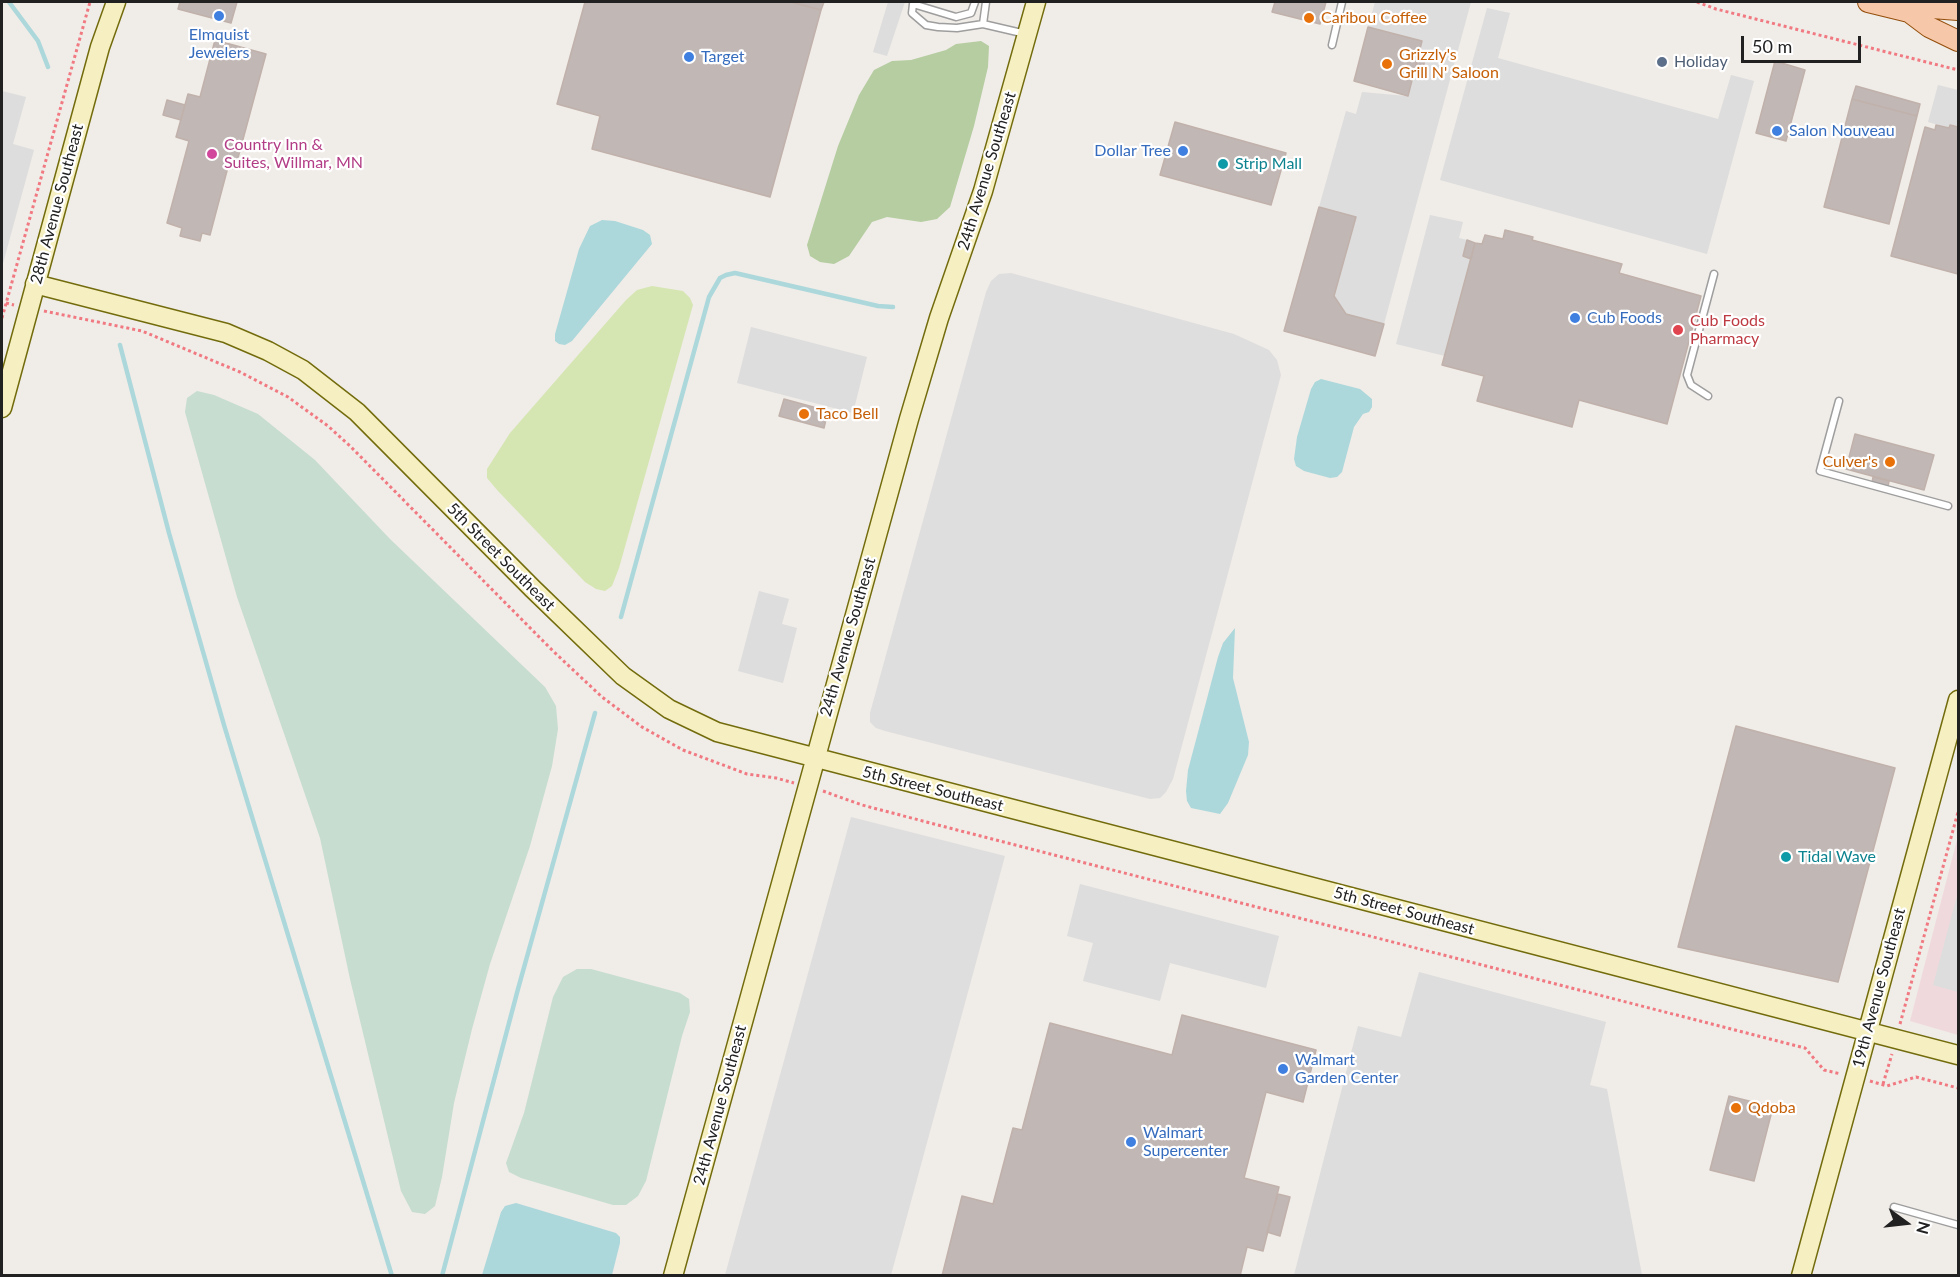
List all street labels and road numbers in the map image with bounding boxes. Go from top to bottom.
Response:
street label: 24th Avenue Southeast [954,89,1020,253]
street label: 28th Avenue Southeast [26,122,88,286]
street label: 5th Street Southeast [443,499,559,615]
street label: 24th Avenue Southeast [816,555,880,719]
street label: 5th Street Southeast [861,762,1005,816]
street label: 5th Street Southeast [1332,883,1476,939]
street label: 19th Avenue Southeast [1848,906,1910,1070]
street label: 24th Avenue Southeast [689,1023,751,1187]

